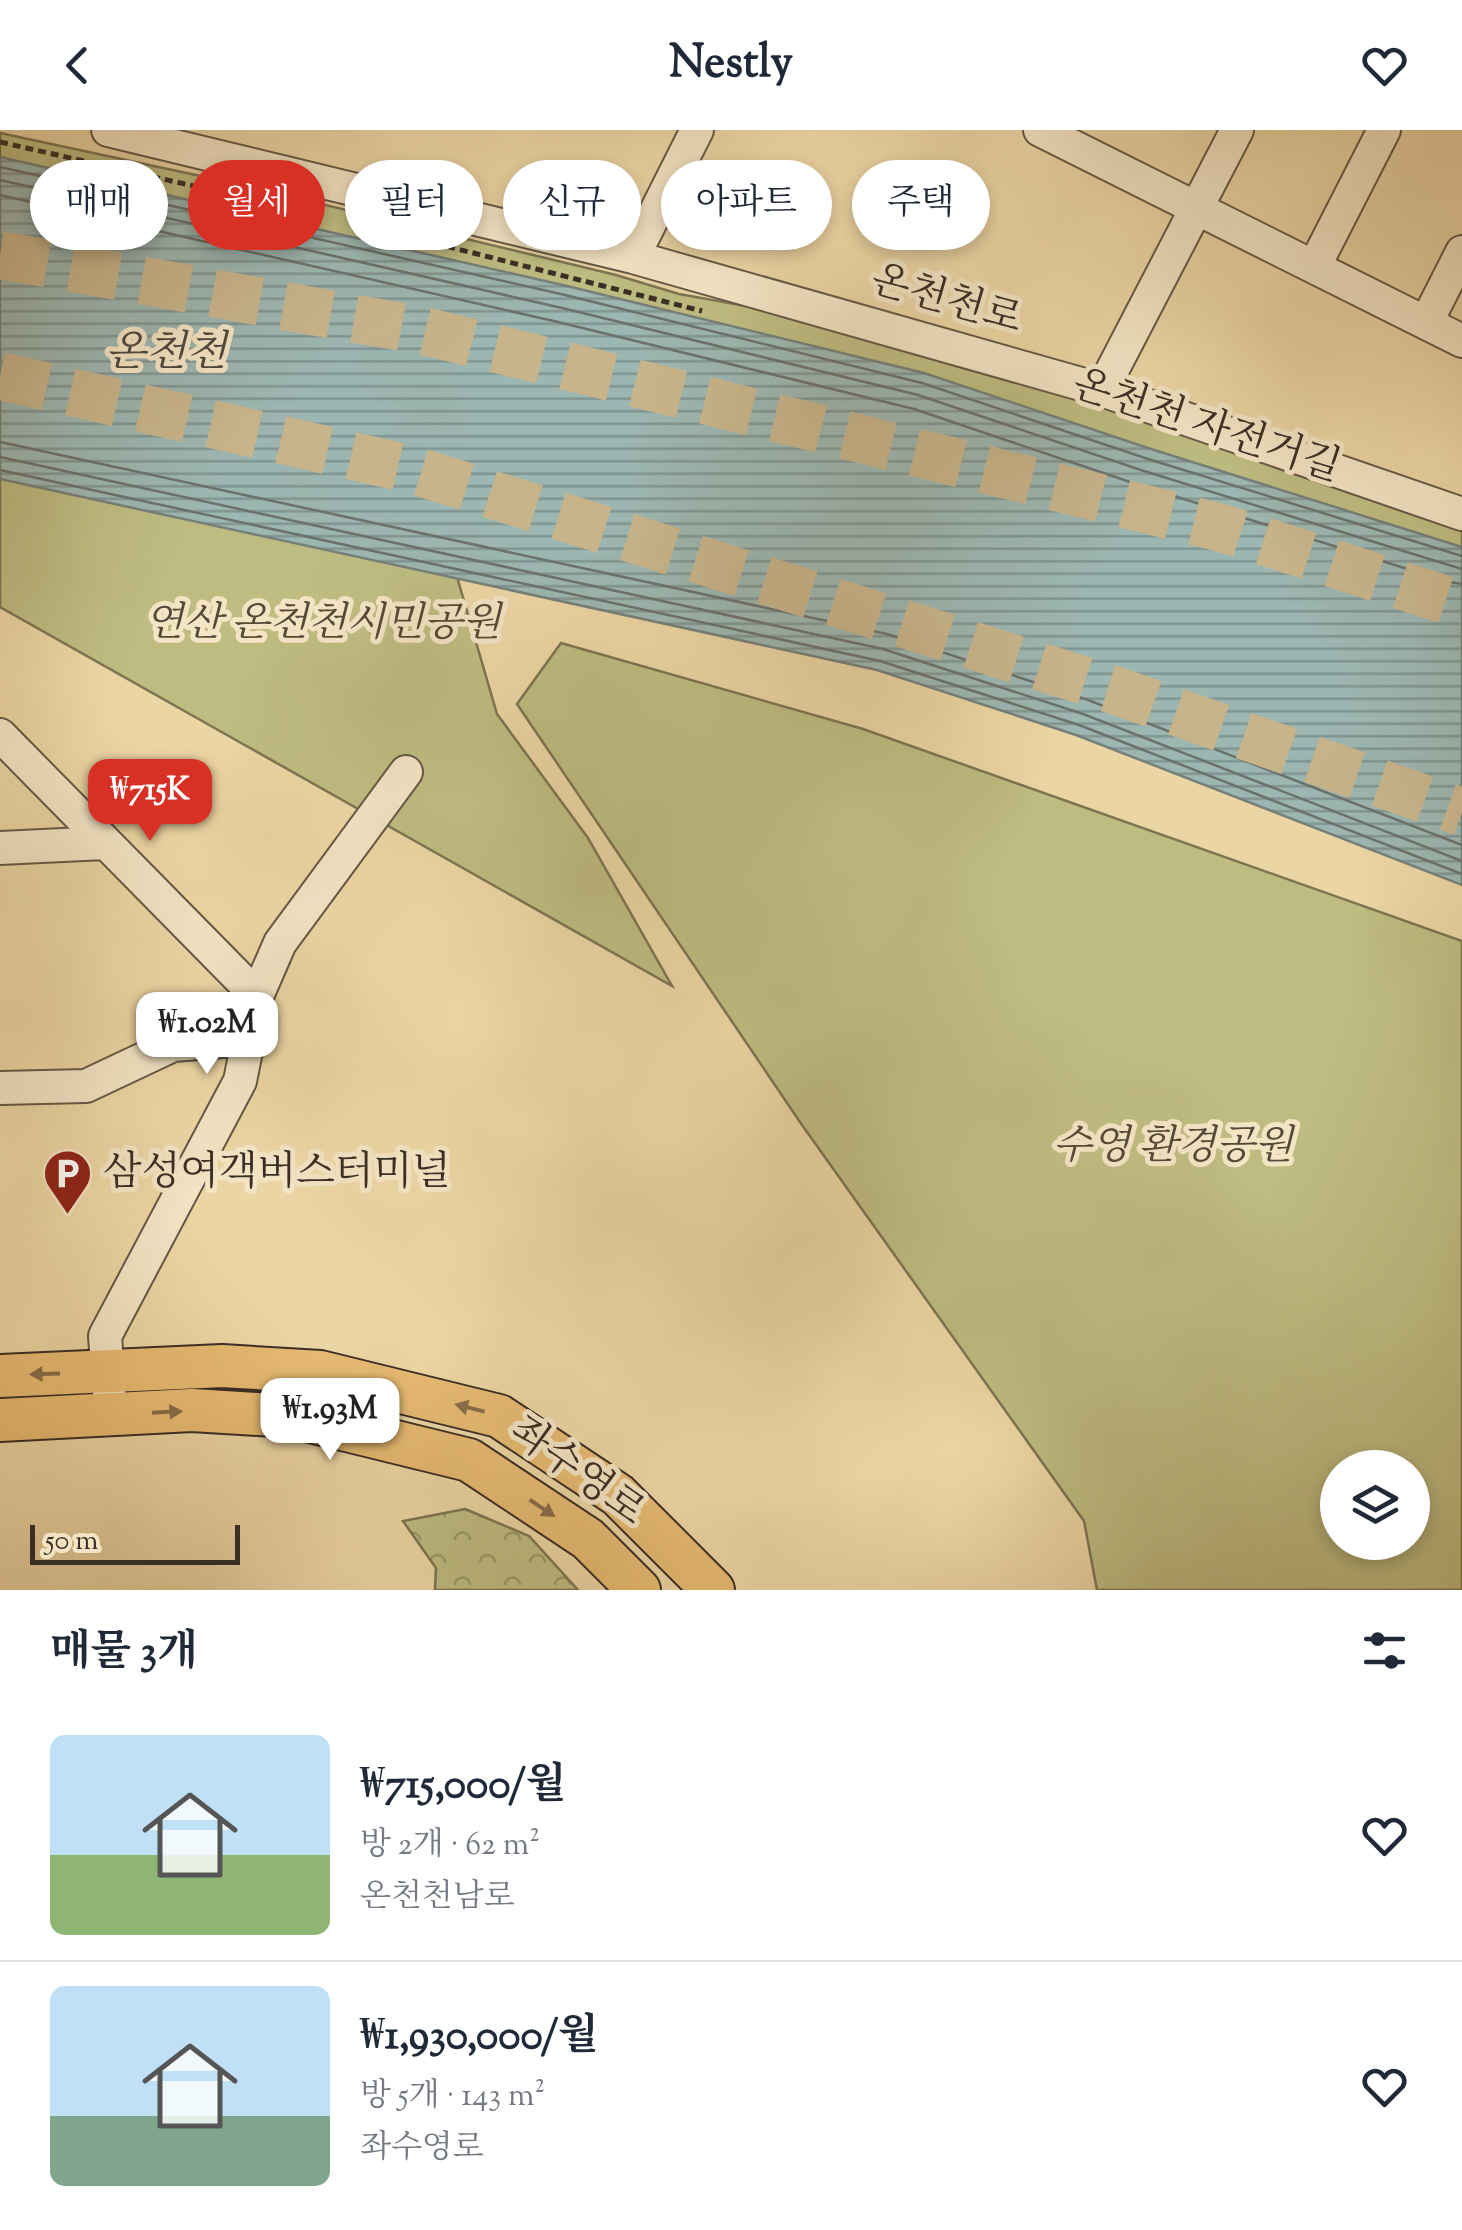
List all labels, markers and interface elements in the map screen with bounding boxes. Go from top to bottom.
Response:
text: Nestly [669,33,793,98]
icon: back [50,38,105,93]
icon: heart [1357,38,1412,93]
chip: 매매 [30,160,168,250]
chip: 월세 [188,160,325,250]
chip: 필터 [345,160,483,250]
chip: 신규 [503,160,641,250]
chip: 아파트 [661,160,832,250]
chip: 주택 [852,160,990,250]
street label: 온천천로 [864,253,1028,351]
water label: 온천천 [105,325,229,385]
street label: 온천천 자전거길 [1065,358,1347,498]
park label: 연산 온천천시민공원 [145,597,503,654]
pin: ₩715K [80,759,220,844]
text: ₩715K [110,768,190,814]
pin: ₩1.02M [126,992,288,1077]
text: ₩1.02M [158,1001,256,1047]
park label: 수영 환경공원 [1053,1120,1296,1177]
place label: 삼성여객버스터미널 [103,1146,451,1203]
parking icon: 삼성여객버스터미널 [42,1148,94,1216]
one-way arrow [28,1367,60,1383]
pin: ₩1.93M [249,1378,411,1463]
text: ₩1.93M [282,1387,378,1433]
one-way arrow [454,1400,485,1416]
one-way arrow [152,1404,184,1420]
street label: 좌수영로 [497,1405,655,1541]
map controls [1320,1450,1430,1560]
button: layers [1320,1450,1430,1560]
one-way arrow [529,1499,556,1517]
scale bar [30,1520,240,1564]
text: 50 m [45,1522,99,1562]
icon: filters [1357,1623,1412,1678]
text: 매물 3개 [50,1624,198,1684]
text: ₩715,000/월 [360,1757,566,1817]
icon: home [130,1775,250,1895]
icon: heart [1357,1808,1412,1863]
text: 방 2개 · 62 m² [360,1823,540,1869]
text: 온천천남로 [360,1875,515,1921]
text: ₩1,930,000/월 [360,2008,599,2068]
icon: home [130,2026,250,2146]
icon: heart [1357,2059,1412,2114]
text: 방 5개 · 143 m² [360,2074,545,2120]
text: 좌수영로 [360,2126,484,2172]

